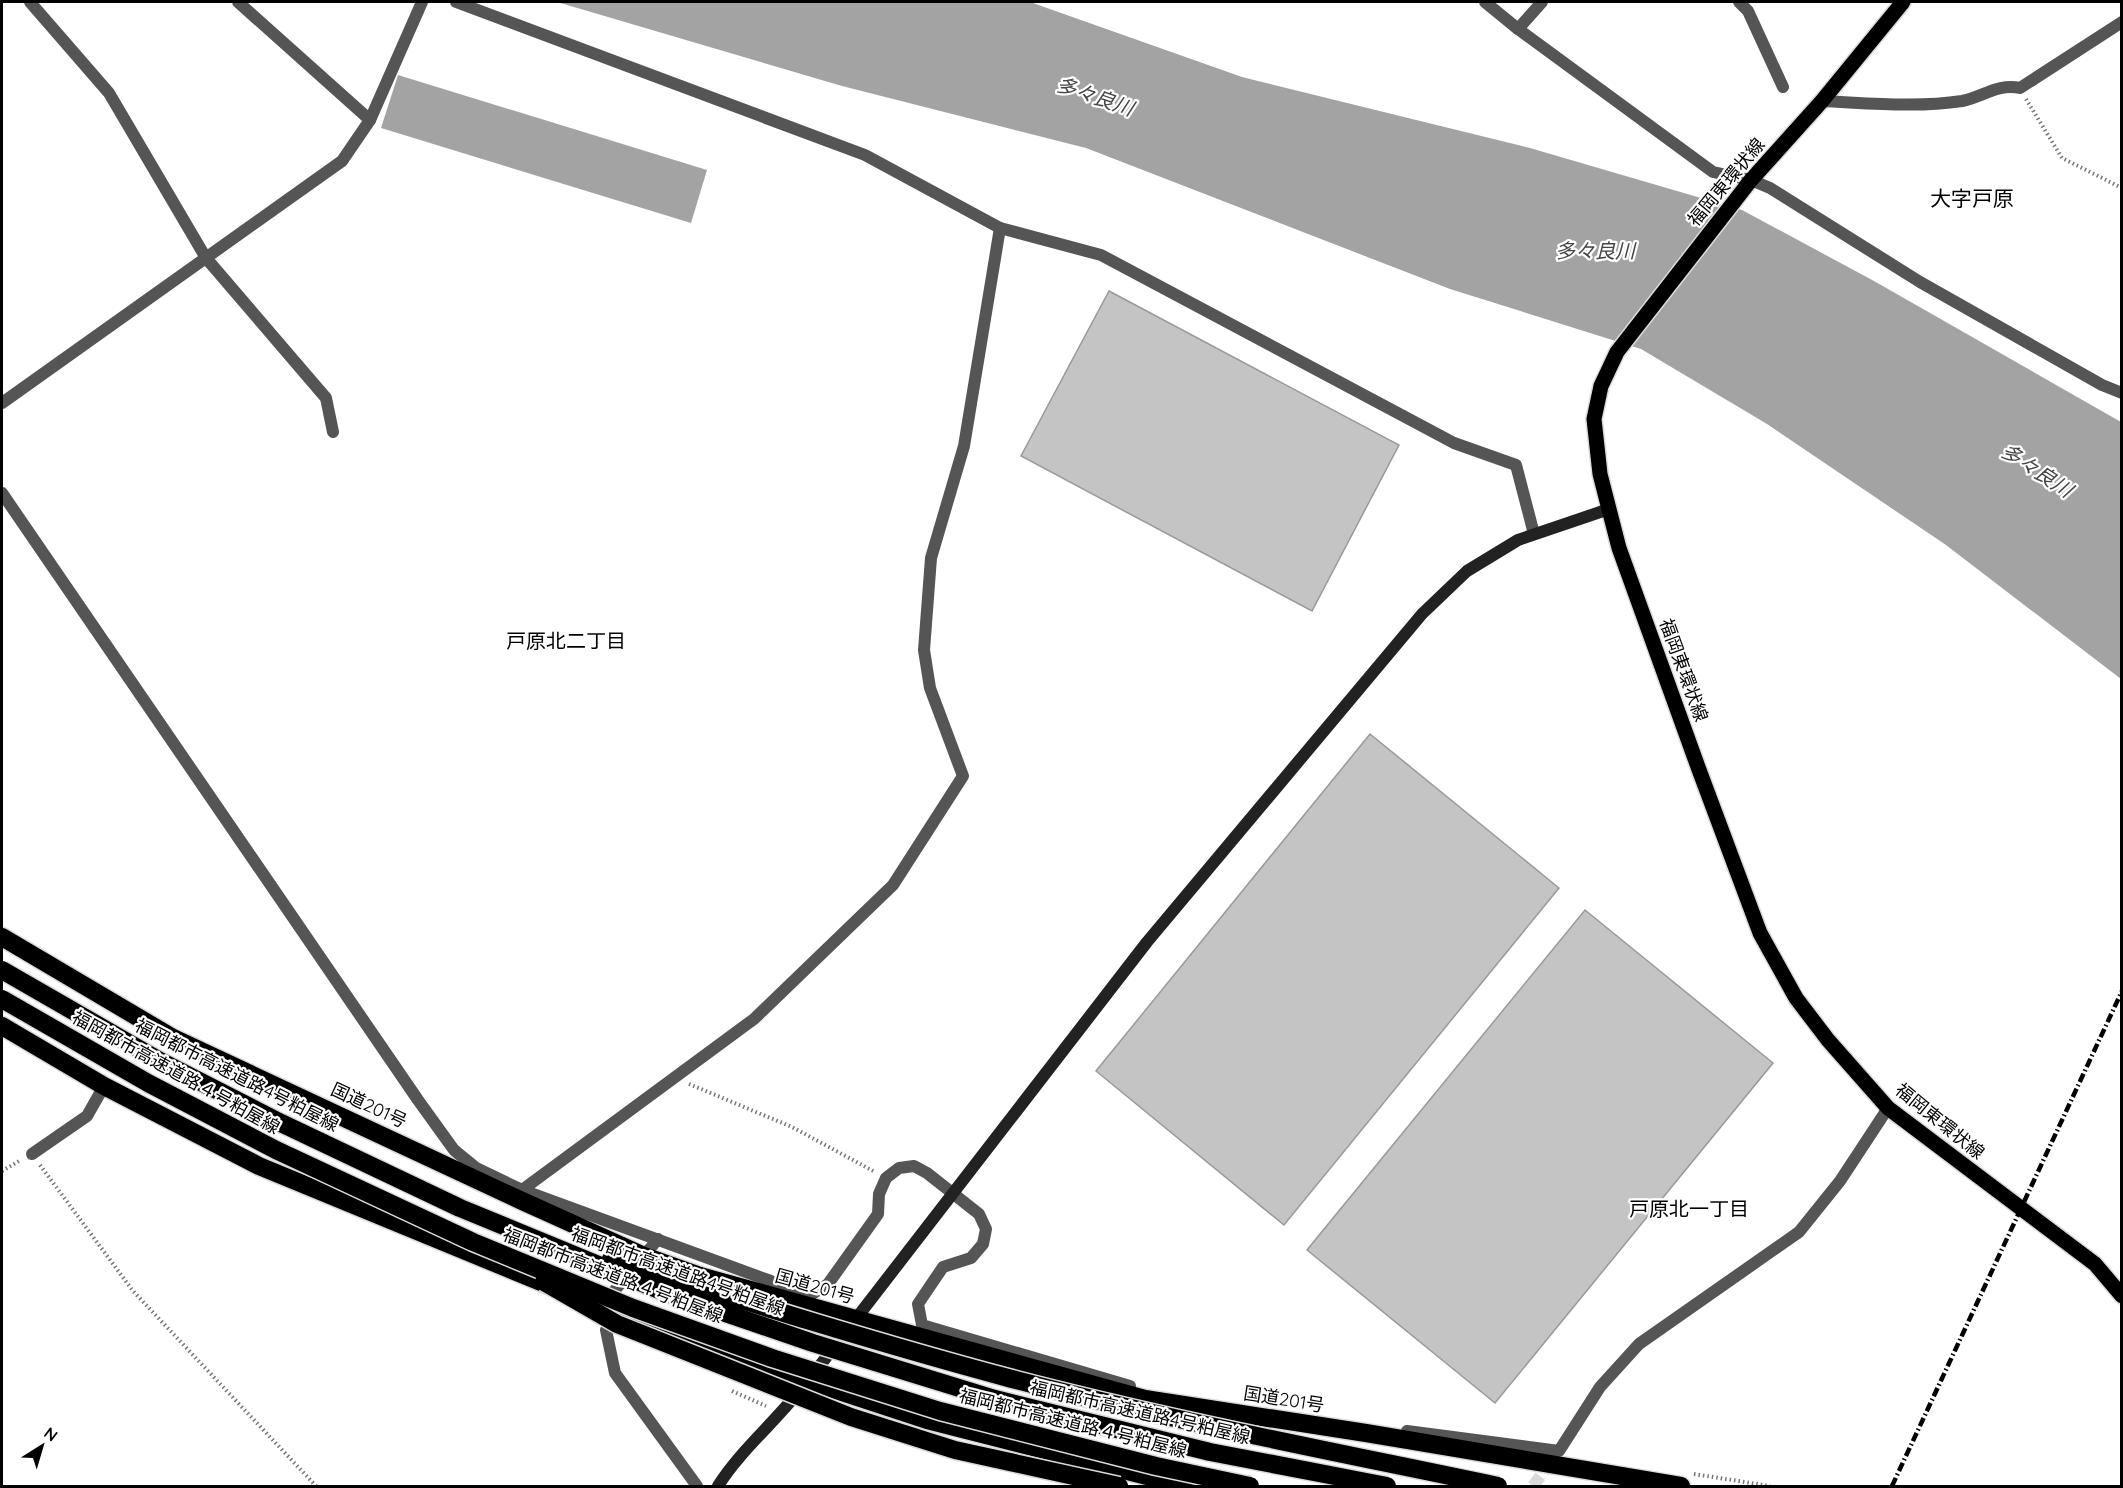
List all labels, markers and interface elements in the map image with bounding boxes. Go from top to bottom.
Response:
water label: 多々良川 [1053,71,1139,121]
street label: 福岡東環状線 [1682,133,1770,231]
district label: 大字戸原 [1930,185,2014,211]
water label: 多々良川 [1555,238,1637,263]
water label: 多々良川 [1997,438,2079,503]
street label: 福岡東環状線 [1655,615,1713,725]
district label: 戸原北二丁目 [506,628,626,653]
street label: 福岡都市高速道路４号粕屋線 [68,1005,284,1139]
street label: 福岡都市高速道路4号粕屋線 [131,1014,343,1136]
street label: 国道201号 [327,1077,411,1133]
street label: 福岡東環状線 [1891,1078,1989,1164]
district label: 戸原北一丁目 [1629,1196,1749,1221]
street label: 福岡都市高速道路４号粕屋線 [500,1222,726,1328]
street label: 福岡都市高速道路4号粕屋線 [568,1222,788,1320]
street label: 国道201号 [773,1264,857,1308]
street label: 福岡都市高速道路4号粕屋線 [1028,1375,1252,1449]
street label: 国道201号 [1242,1381,1326,1417]
street label: 福岡都市高速道路４号粕屋線 [957,1384,1189,1462]
north arrow [12,1416,72,1476]
text: N [40,1422,62,1446]

